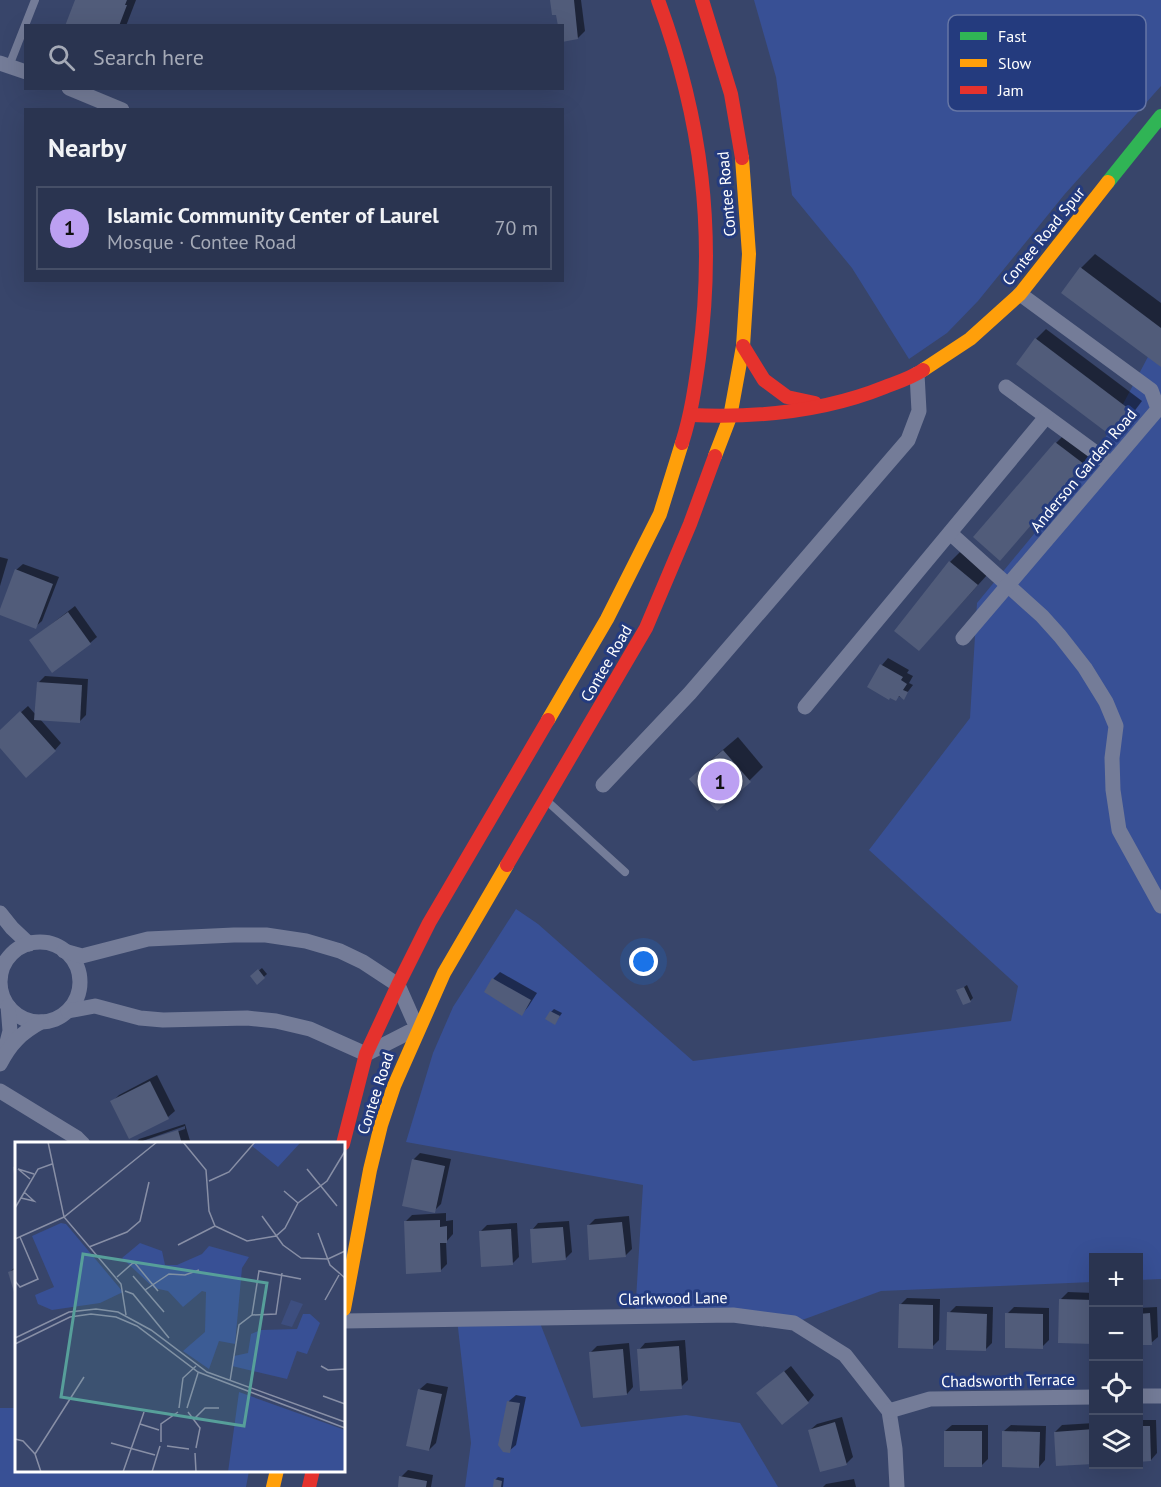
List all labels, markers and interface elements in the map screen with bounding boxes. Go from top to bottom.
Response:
legend [948,15,1146,111]
search box [24,24,564,90]
text: Fast [998,26,1027,46]
icon: search [45,41,78,74]
text: Search here [93,43,204,71]
text: Slow [998,53,1032,73]
text: Jam [997,80,1024,100]
text: Nearby [48,131,126,164]
street label: Contee Road [712,151,740,237]
street label: Contee Road Spur [997,182,1089,289]
text: Islamic Community Center of Laurel [107,201,439,229]
text: 1 [64,215,75,241]
text: 70 m [495,215,538,241]
text: Mosque · Contee Road [107,229,296,255]
street label: Anderson Garden Road [1025,404,1141,536]
street label: Contee Road [576,621,636,705]
pin: 1 [700,758,740,804]
your location [629,947,658,976]
street label: Contee Road [352,1049,398,1137]
inset map [15,1142,345,1472]
map controls [1089,1253,1143,1469]
button: + [1089,1253,1143,1307]
street label: Clarkwood Lane [618,1287,728,1309]
button: − [1089,1307,1143,1361]
button: locate [1089,1361,1143,1415]
street label: Chadsworth Terrace [941,1369,1075,1391]
button: layers [1089,1415,1143,1469]

